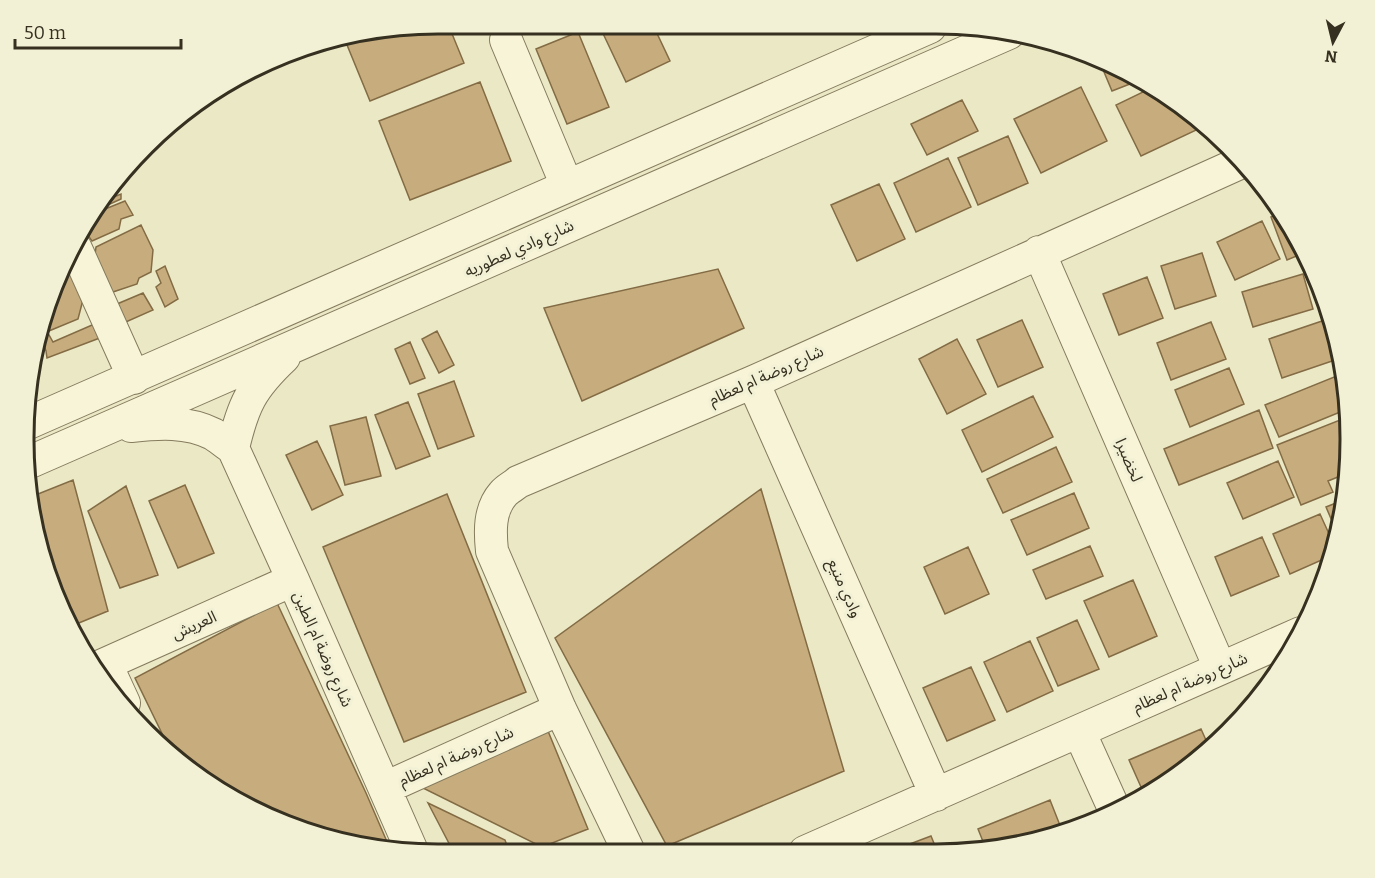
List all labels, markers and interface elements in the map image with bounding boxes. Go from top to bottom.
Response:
scale bar [15,12,182,50]
north arrow [1303,12,1363,72]
text: 50 m [24,22,66,44]
text: N [1324,46,1339,67]
street label: شارع وادي لعطوريه [461,215,578,283]
street label: شارع روضة ام لعظام [706,341,828,412]
street label: لخضيرا [1111,435,1147,485]
street label: وادي منيع [821,556,866,622]
street label: شارع روضة ام الطين [286,588,357,711]
street label: العريش [169,607,219,643]
street label: شارع روضة ام لعظام [1130,648,1252,719]
street label: شارع روضة ام لعظام [396,722,518,793]

